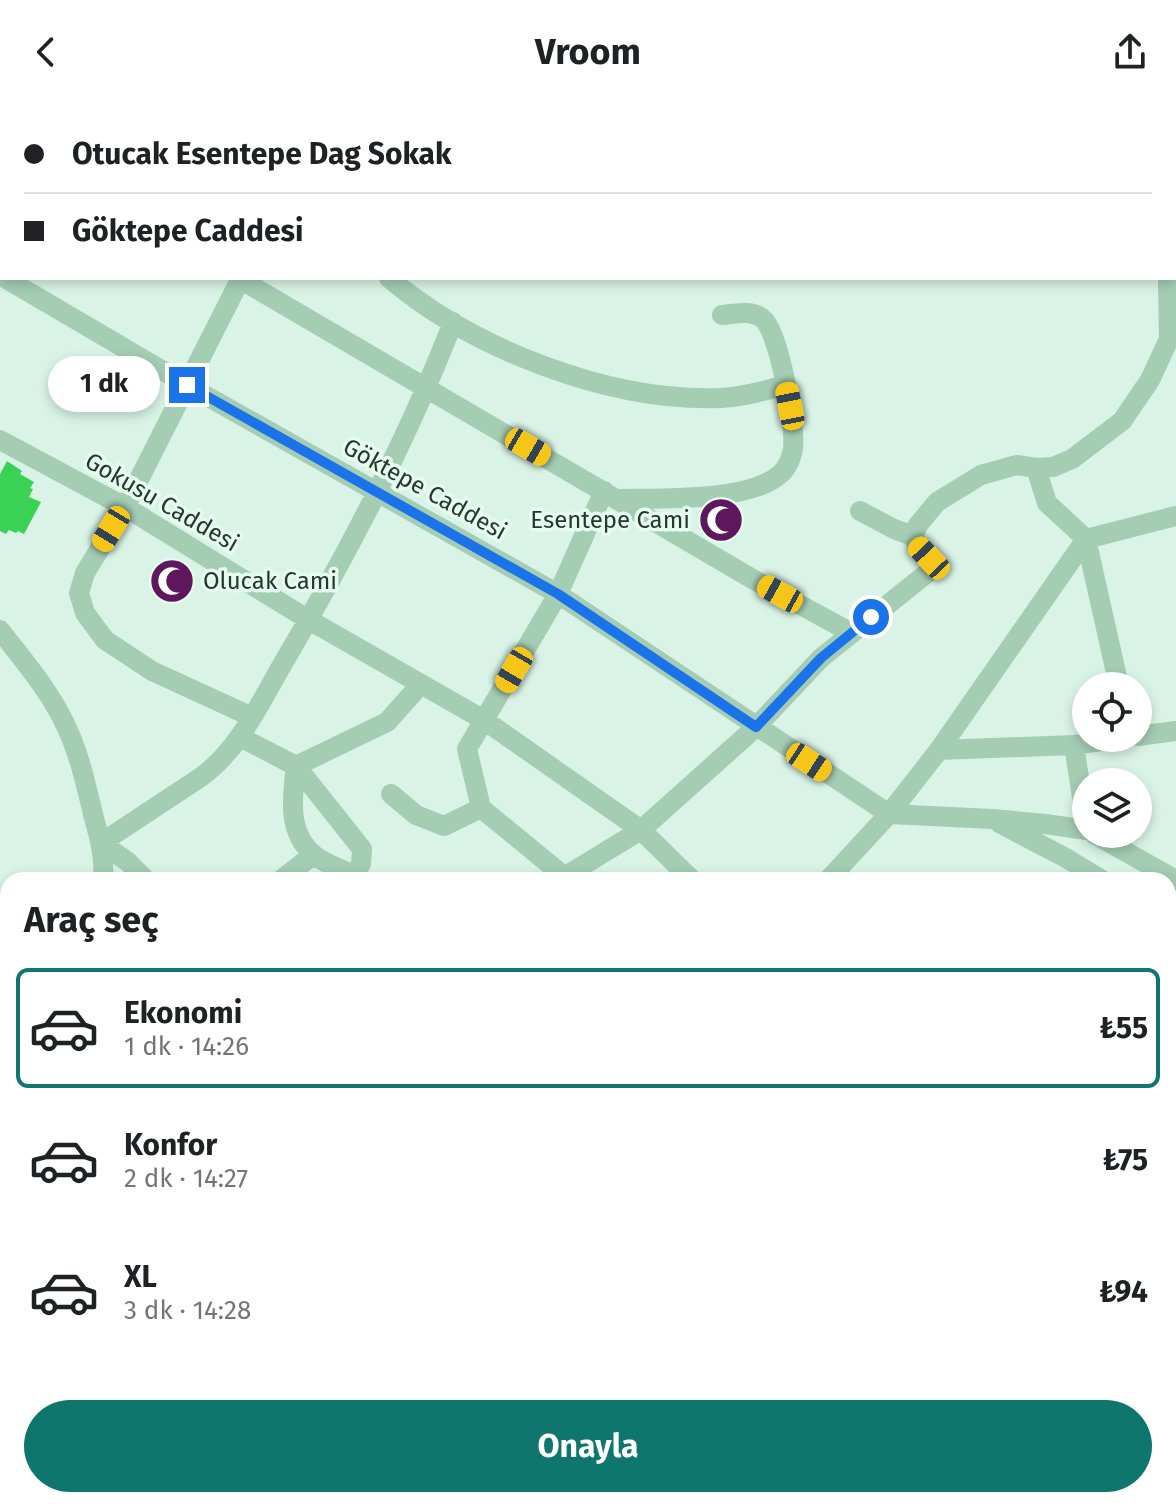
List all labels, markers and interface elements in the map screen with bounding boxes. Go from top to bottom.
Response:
icon: back [24,30,68,74]
text: Vroom [535,30,641,74]
icon: share [1108,30,1152,74]
text: Otucak Esentepe Dag Sokak [72,136,452,172]
text: Göktepe Caddesi [72,213,304,249]
callout: 1 dk [47,357,159,413]
route end [169,367,205,403]
text: 1 dk [80,368,128,399]
car [774,380,806,432]
car [501,425,555,469]
street label: Göktepe Caddesi [338,433,512,545]
street label: Gokusu Caddesi [80,447,244,557]
mosque icon: Esentepe Cami [697,496,745,544]
car [88,502,134,556]
place label: Esentepe Cami [530,506,690,534]
car [904,532,954,584]
mosque icon: Olucak Cami [148,557,196,605]
place label: Olucak Cami [203,567,337,595]
car [753,572,807,616]
route start [853,599,889,635]
car [492,643,536,697]
map controls [1072,672,1152,848]
button: locate [1072,672,1152,752]
car [782,739,836,785]
button: layers [1072,768,1152,848]
text: Araç seç [24,898,158,942]
icon: car [28,992,100,1064]
text: Ekonomi [124,995,242,1031]
text: ₺55 [1099,1010,1148,1046]
text: 1 dk · 14:26 [124,1031,249,1062]
icon: car [28,1124,100,1196]
text: Konfor [124,1127,217,1163]
text: ₺75 [1102,1142,1148,1178]
text: 2 dk · 14:27 [124,1163,248,1194]
icon: car [28,1256,100,1328]
text: XL [124,1259,157,1295]
text: ₺94 [1099,1274,1148,1310]
text: 3 dk · 14:28 [124,1295,251,1326]
button: Onayla [24,1400,1152,1492]

